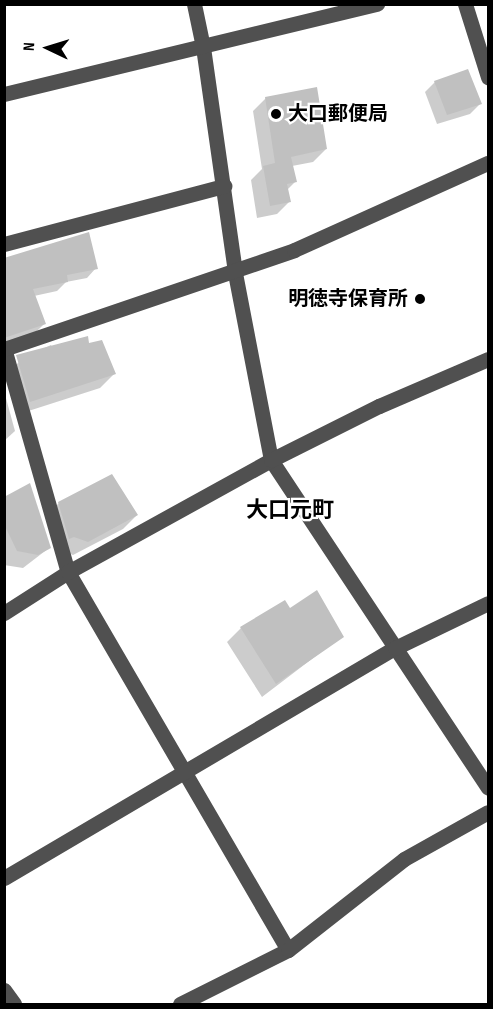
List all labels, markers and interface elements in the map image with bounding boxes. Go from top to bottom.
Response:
north arrow [18,18,78,78]
text: N [20,42,39,52]
place label: 大口郵便局 [288,102,388,126]
marker: 大口郵便局 [269,107,283,121]
place label: 明徳寺保育所 [288,287,408,311]
marker: 明徳寺保育所 [413,292,427,306]
district label: 大口元町 [246,498,334,524]

